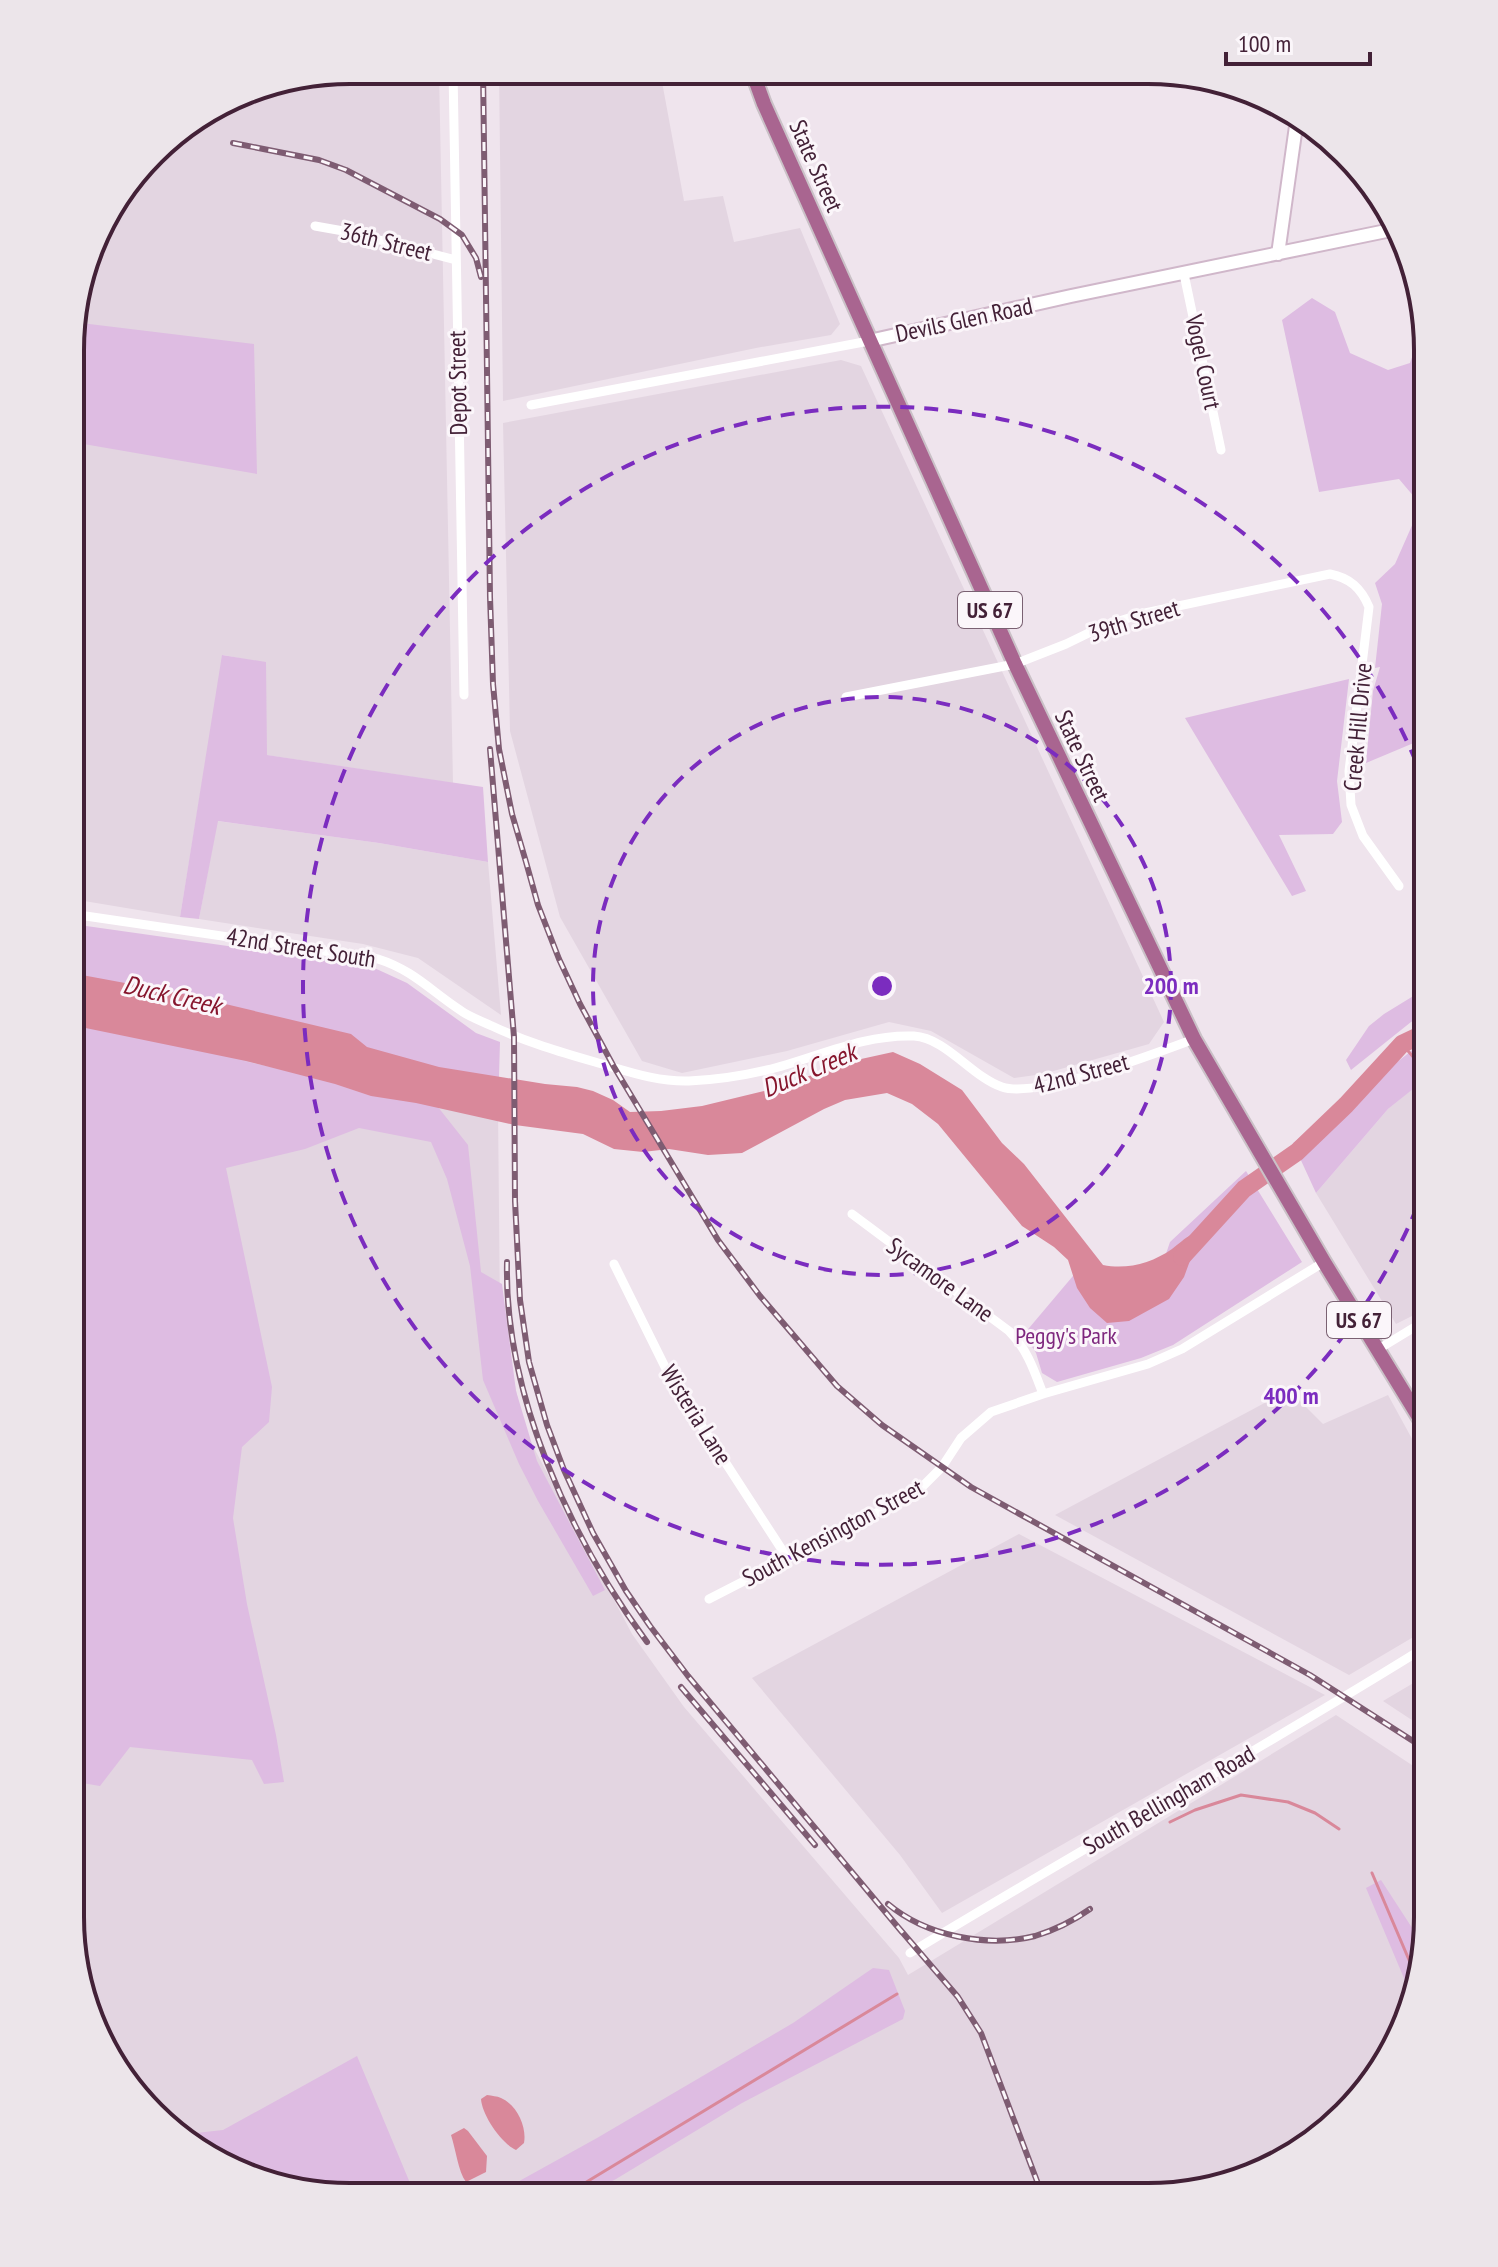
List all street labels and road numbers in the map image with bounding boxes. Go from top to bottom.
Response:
street label: State Street [782,115,851,217]
street label: 36th Street [337,215,436,268]
street label: Devils Glen Road [893,290,1035,349]
street label: Vogel Court [1178,311,1229,413]
street label: Depot Street [441,330,474,436]
road number: US 67 [958,592,1022,628]
street label: 39th Street [1085,592,1183,649]
street label: Creek Hill Drive [1336,662,1379,792]
street label: State Street [1048,705,1117,807]
street label: 42nd Street South [224,920,378,975]
street label: 42nd Street [1030,1046,1132,1101]
street label: Sycamore Lane [881,1230,1000,1329]
road number: US 67 [1327,1302,1391,1338]
street label: Wisteria Lane [654,1359,739,1470]
street label: South Kensington Street [737,1472,929,1593]
street label: South Bellingham Road [1077,1738,1260,1861]

